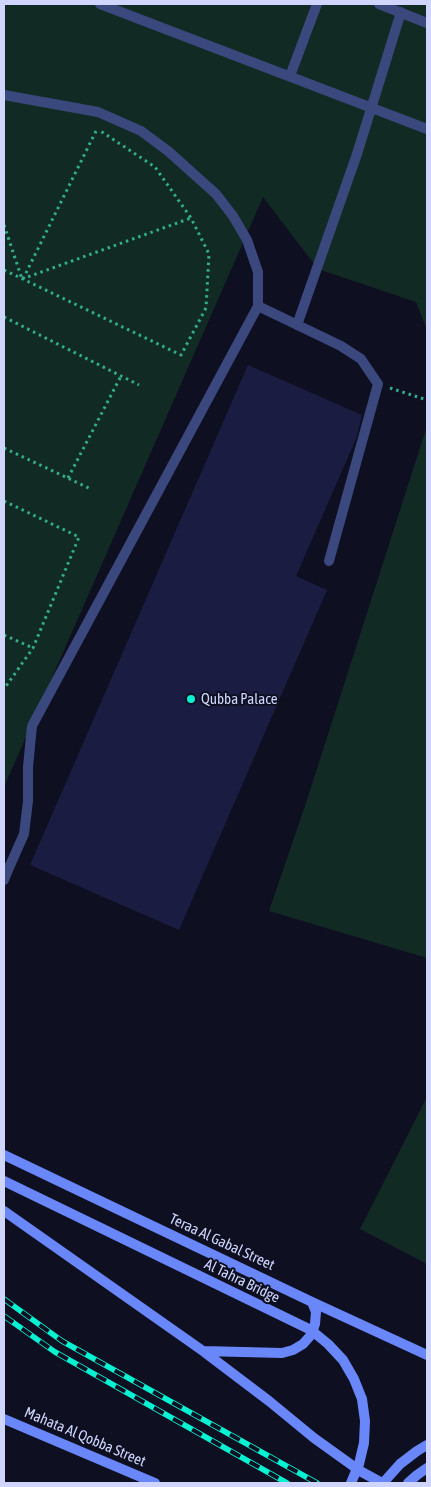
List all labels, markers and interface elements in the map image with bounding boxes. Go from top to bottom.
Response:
place label: Qubba Palace [201,690,278,708]
marker: Qubba Palace [185,693,197,705]
street label: Teraa Al Gabal Street [167,1210,277,1274]
street label: Al Tahra Bridge [201,1255,283,1307]
street label: Mahata Al Qobba Street [22,1403,148,1471]

